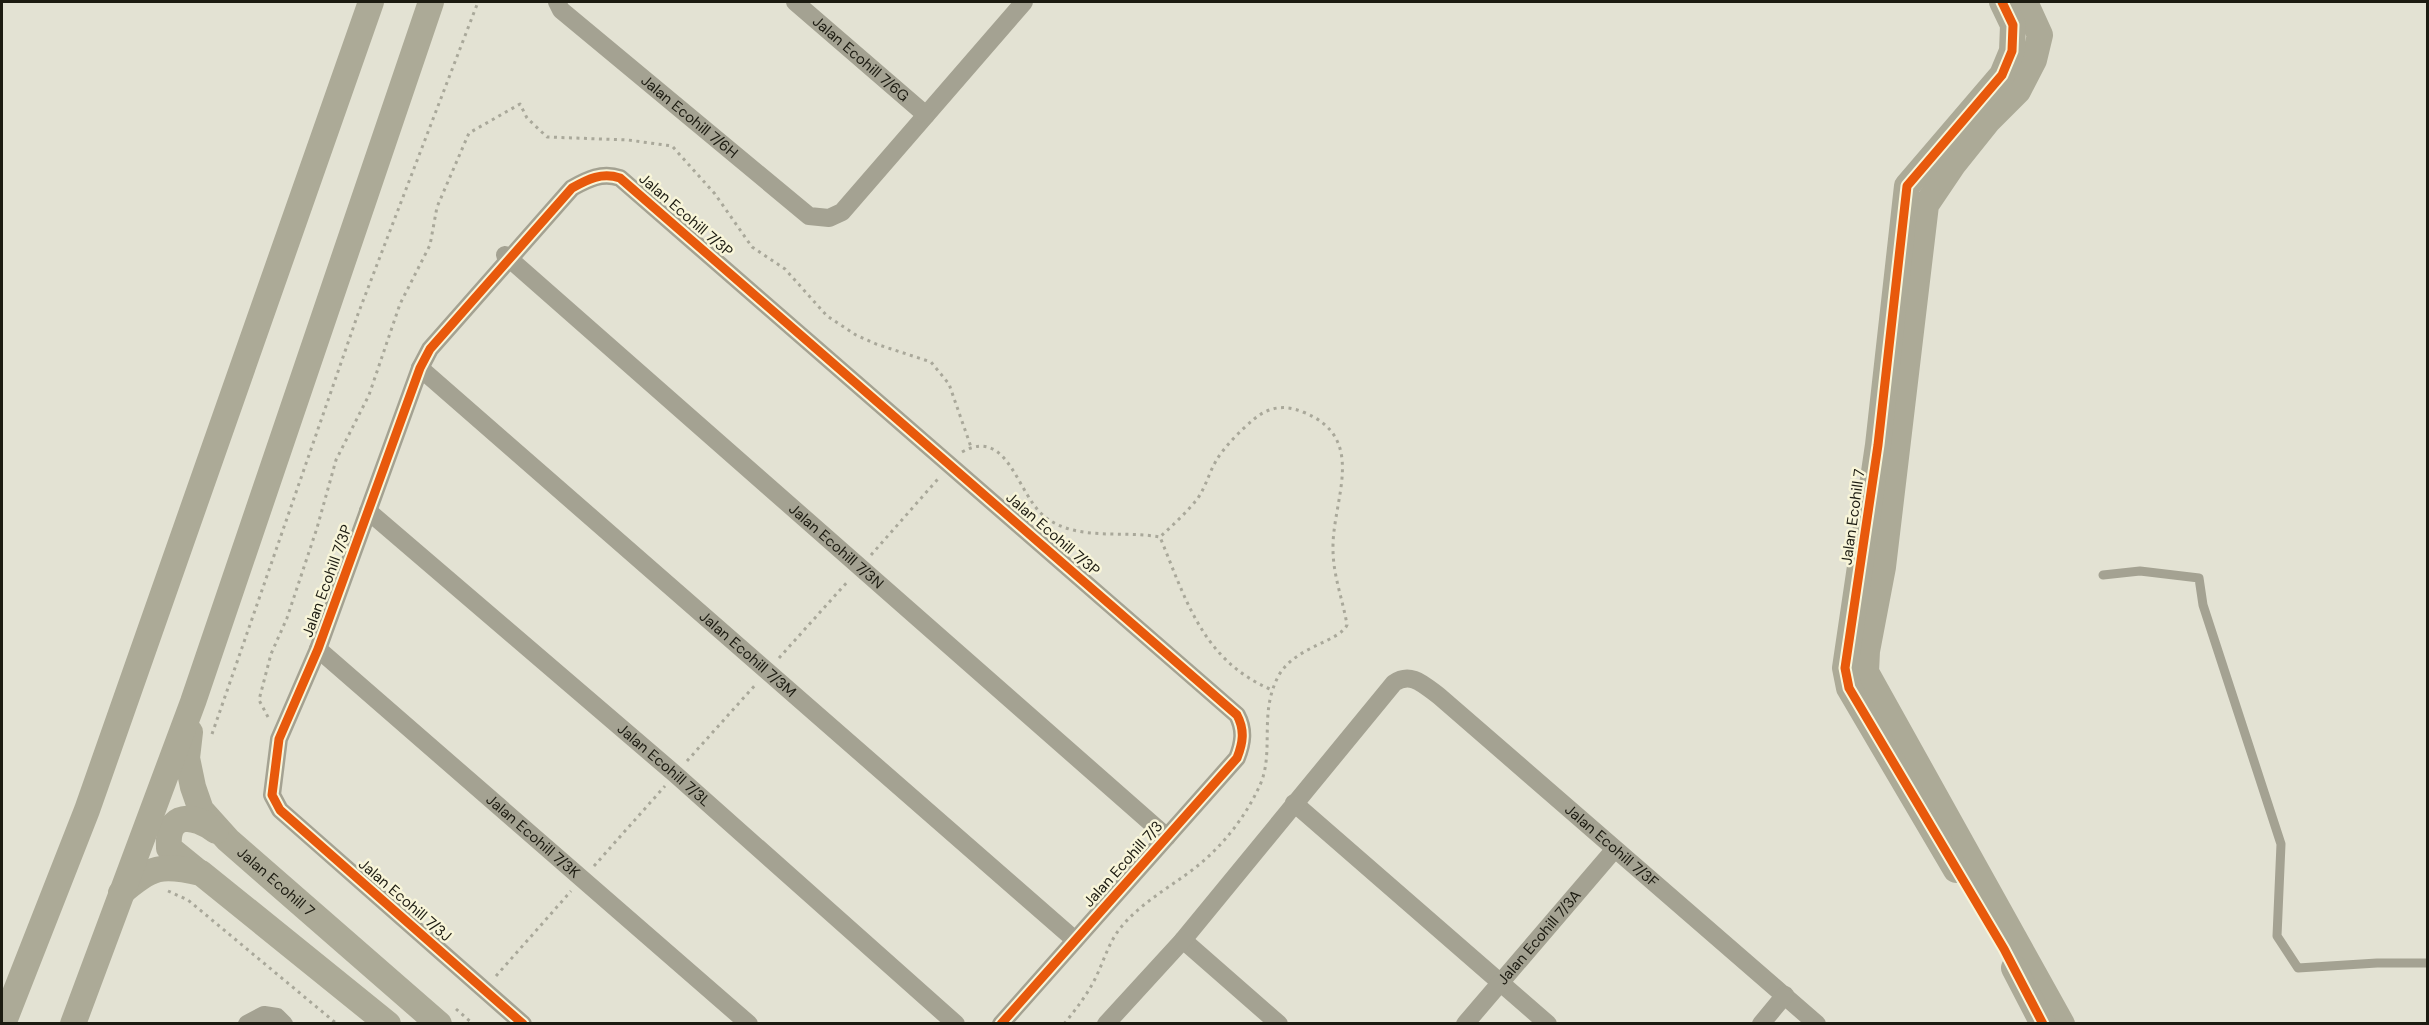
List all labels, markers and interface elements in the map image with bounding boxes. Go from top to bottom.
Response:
street label: Jalan Ecohill 7/6G [808,11,914,106]
street label: Jalan Ecohill 7/6H [637,71,742,163]
street label: Jalan Ecohill 7/3P [635,169,737,262]
street label: Jalan Ecohill 7 [1836,468,1870,566]
street label: Jalan Ecohill 7/3P [1002,488,1104,581]
street label: Jalan Ecohill 7/3N [785,499,888,593]
street label: Jalan Ecohill 7/3P [297,522,357,640]
street label: Jalan Ecohill 7/3M [695,606,800,702]
street label: Jalan Ecohill 7/3L [613,719,715,811]
street label: Jalan Ecohill 7/3K [482,790,584,883]
street label: Jalan Ecohill 7/3F [1561,800,1663,892]
street label: Jalan Ecohill 7/3 [1079,817,1167,911]
street label: Jalan Ecohill 7 [233,842,319,921]
street label: Jalan Ecohill 7/3J [354,854,456,946]
street label: Jalan Ecohill 7/3A [1493,886,1585,989]

